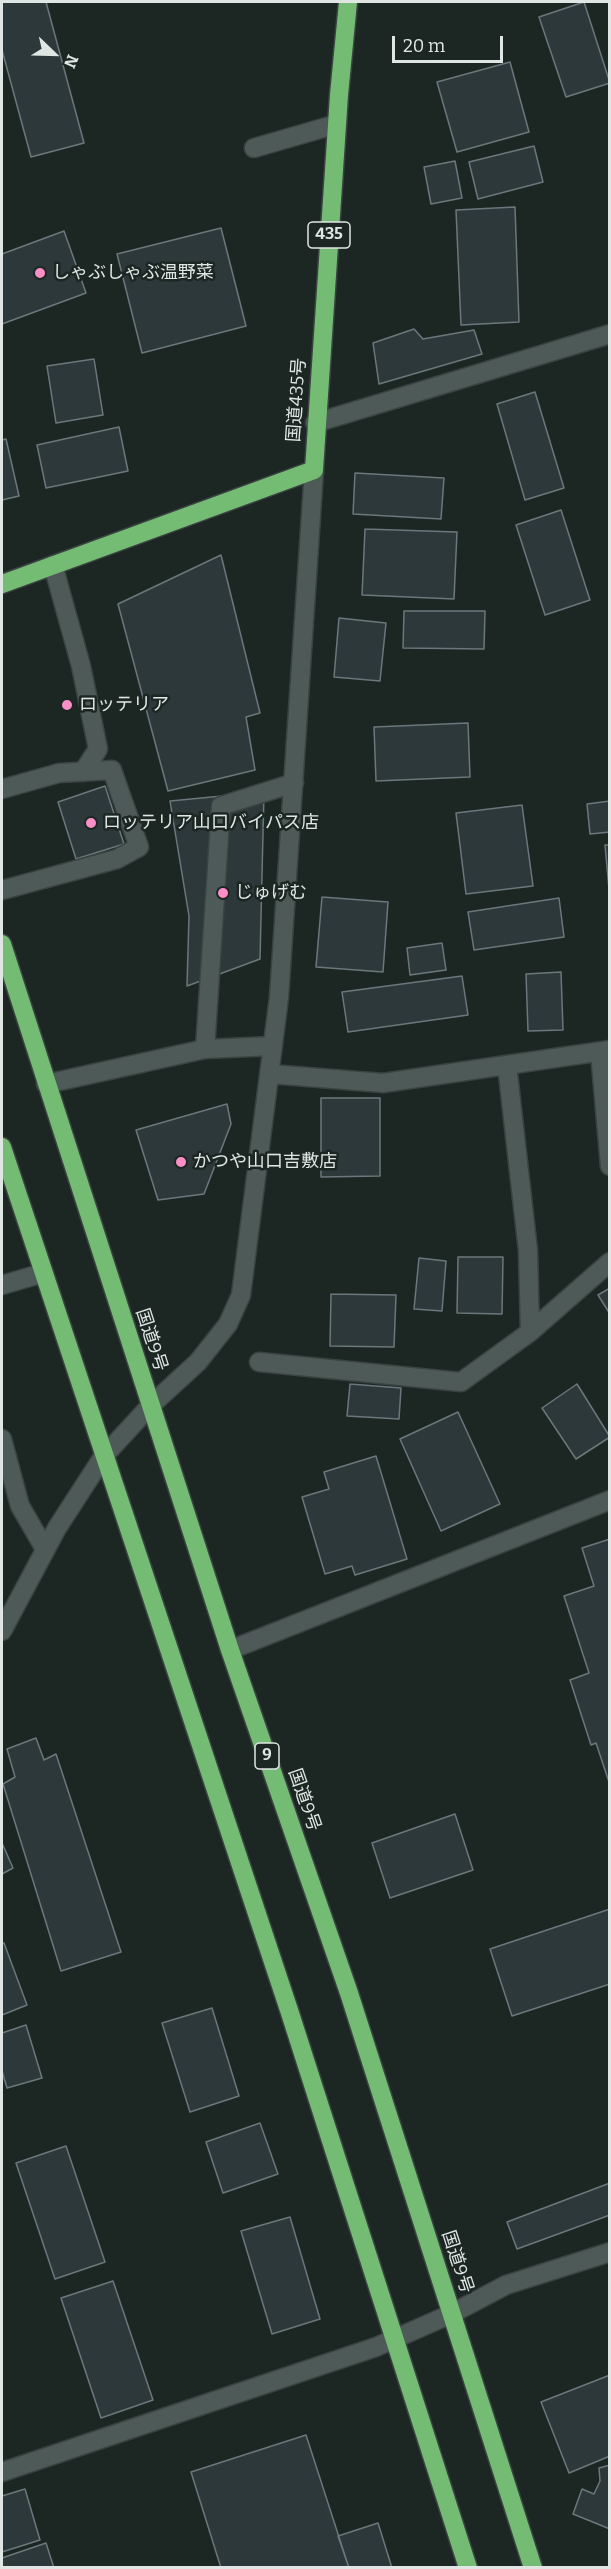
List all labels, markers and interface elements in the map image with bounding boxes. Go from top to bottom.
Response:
north arrow [24,24,84,84]
scale bar [395,24,506,62]
text: 20 m [403,35,445,57]
text: N [60,52,82,71]
road number: 435 [308,222,350,248]
place label: しゃぶしゃぶ温野菜 [52,262,214,284]
marker: しゃぶしゃぶ温野菜 [33,266,47,280]
street label: 国道435号 [283,357,311,443]
place label: ロッテリア [79,694,169,716]
marker: ロッテリア [60,698,74,712]
place label: ロッテリア山口バイパス店 [103,812,319,834]
marker: ロッテリア山口バイパス店 [84,816,98,830]
place label: じゅげむ [235,882,307,904]
marker: じゅげむ [216,886,230,900]
place label: かつや山口吉敷店 [193,1151,337,1173]
marker: かつや山口吉敷店 [174,1155,188,1169]
street label: 国道9号 [131,1306,171,1374]
road number: 9 [255,1743,279,1769]
street label: 国道9号 [283,1766,325,1834]
street label: 国道9号 [437,2228,477,2296]

